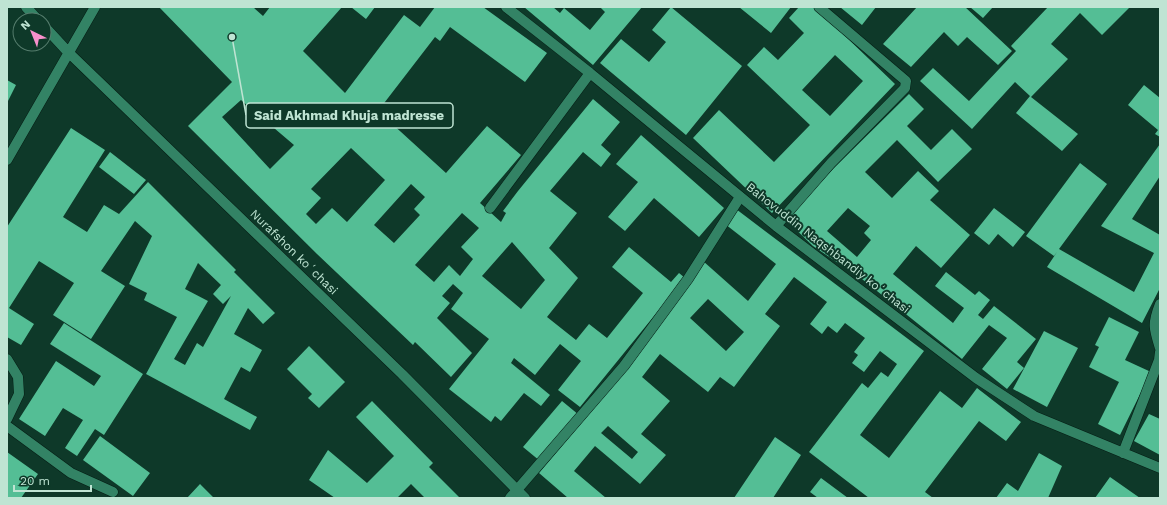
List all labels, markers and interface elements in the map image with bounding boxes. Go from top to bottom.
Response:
north arrow [12,12,52,52]
text: N [18,18,33,33]
callout: Said Akhmad Khuja madresse [246,103,453,128]
text: Said Akhmad Khuja madresse [254,108,444,123]
street label: Bahovuddin Naqshbandiy koʻchasi [744,180,912,316]
street label: Nurafshon koʻchasi [247,207,341,297]
scale bar [14,467,91,493]
text: 20 m [20,474,50,488]

